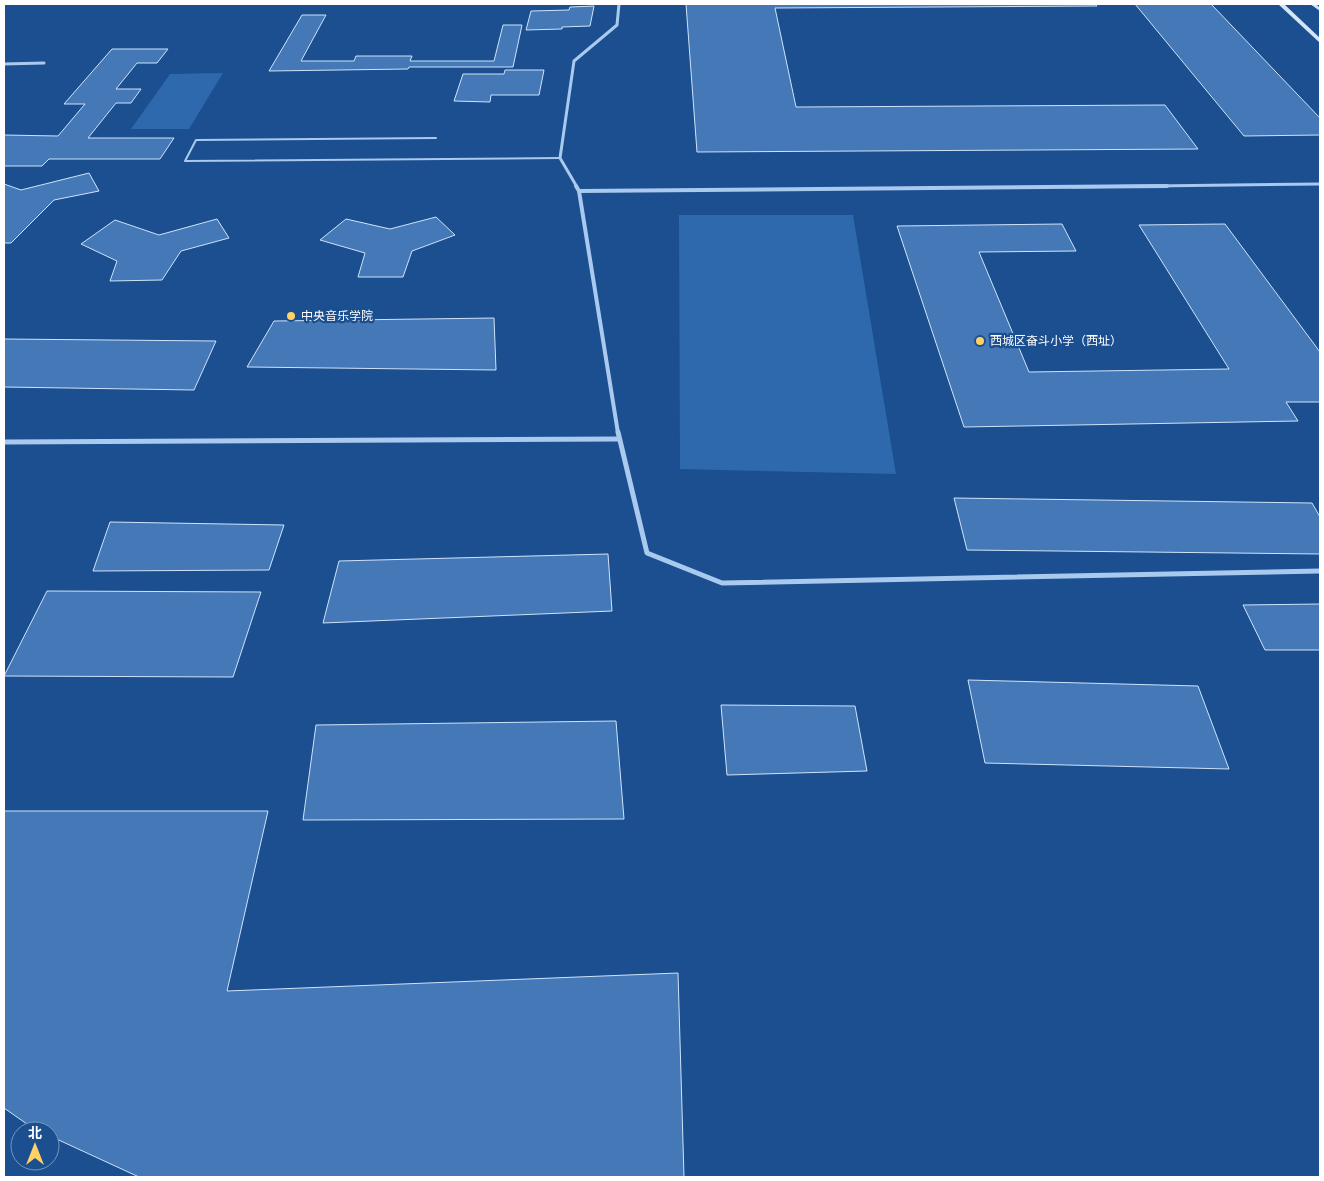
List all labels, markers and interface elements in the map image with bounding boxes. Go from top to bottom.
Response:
place label: 中央音乐学院 [301,308,373,324]
marker: 中央音乐学院 [285,310,297,322]
place label: 西城区奋斗小学（西址） [990,333,1122,349]
marker: 西城区奋斗小学（西址） [974,335,986,347]
north arrow [10,1121,60,1171]
text: 北 [28,1124,42,1142]

